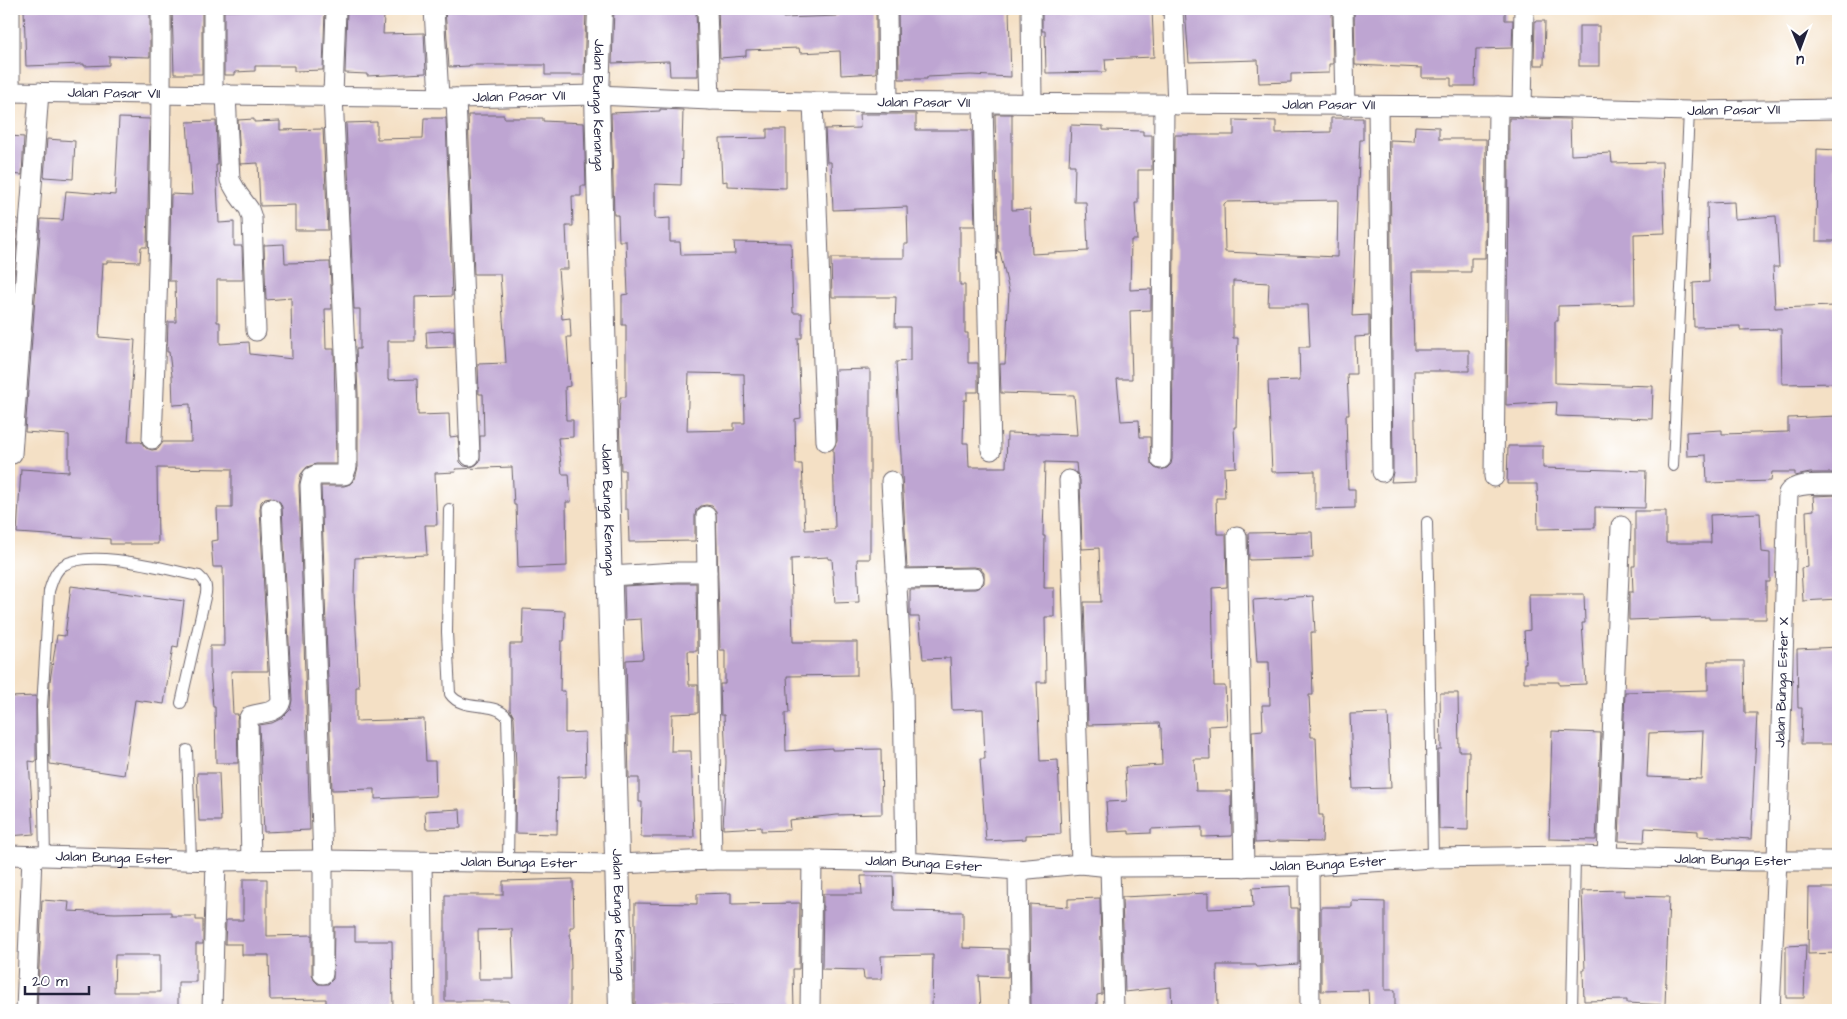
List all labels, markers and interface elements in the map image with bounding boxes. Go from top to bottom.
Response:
north arrow [1774,22,1824,72]
street label: Jalan Bunga Kenanga [587,39,609,171]
text: U [1796,50,1804,70]
street label: Jalan Pasar VII [67,83,161,104]
street label: Jalan Pasar VII [472,86,566,108]
street label: Jalan Pasar VII [877,92,970,113]
street label: Jalan Pasar VII [1282,95,1375,115]
street label: Jalan Pasar VII [1687,100,1780,121]
street label: Jalan Bunga Kenanga [596,444,620,576]
street label: Jalan Bunga Ester X [1770,616,1794,748]
street label: Jalan Bunga Ester [55,846,173,870]
street label: Jalan Bunga Kenanga [607,848,630,981]
street label: Jalan Bunga Ester [1674,849,1791,871]
street label: Jalan Bunga Ester [865,851,983,877]
street label: Jalan Bunga Ester [1270,851,1387,876]
street label: Jalan Bunga Ester [460,852,578,873]
scale bar [25,964,89,996]
text: 20 m [32,971,68,992]

